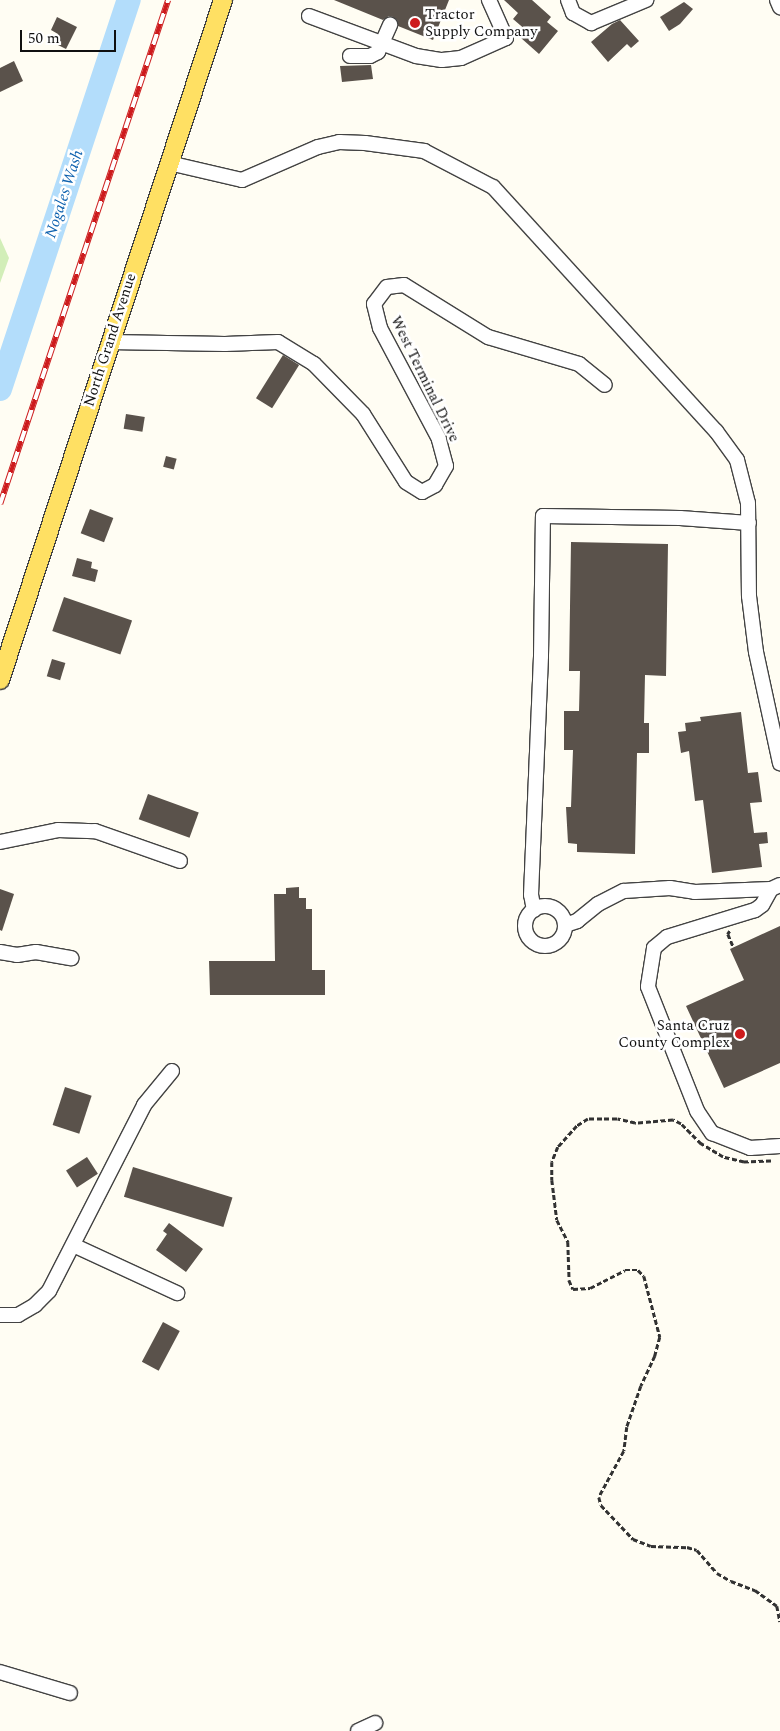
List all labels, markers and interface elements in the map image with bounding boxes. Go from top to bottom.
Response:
place label: Tractor Supply Company [425,5,537,40]
marker: Tractor Supply Company [409,17,421,29]
scale bar [22,20,119,52]
text: 50 m [28,27,60,50]
water label: Nogales Wash [41,147,87,241]
street label: North Grand Avenue [80,271,140,409]
street label: West Terminal Drive [387,313,463,445]
place label: Santa Cruz County Complex [618,1016,730,1051]
marker: Santa Cruz County Complex [734,1028,746,1040]

